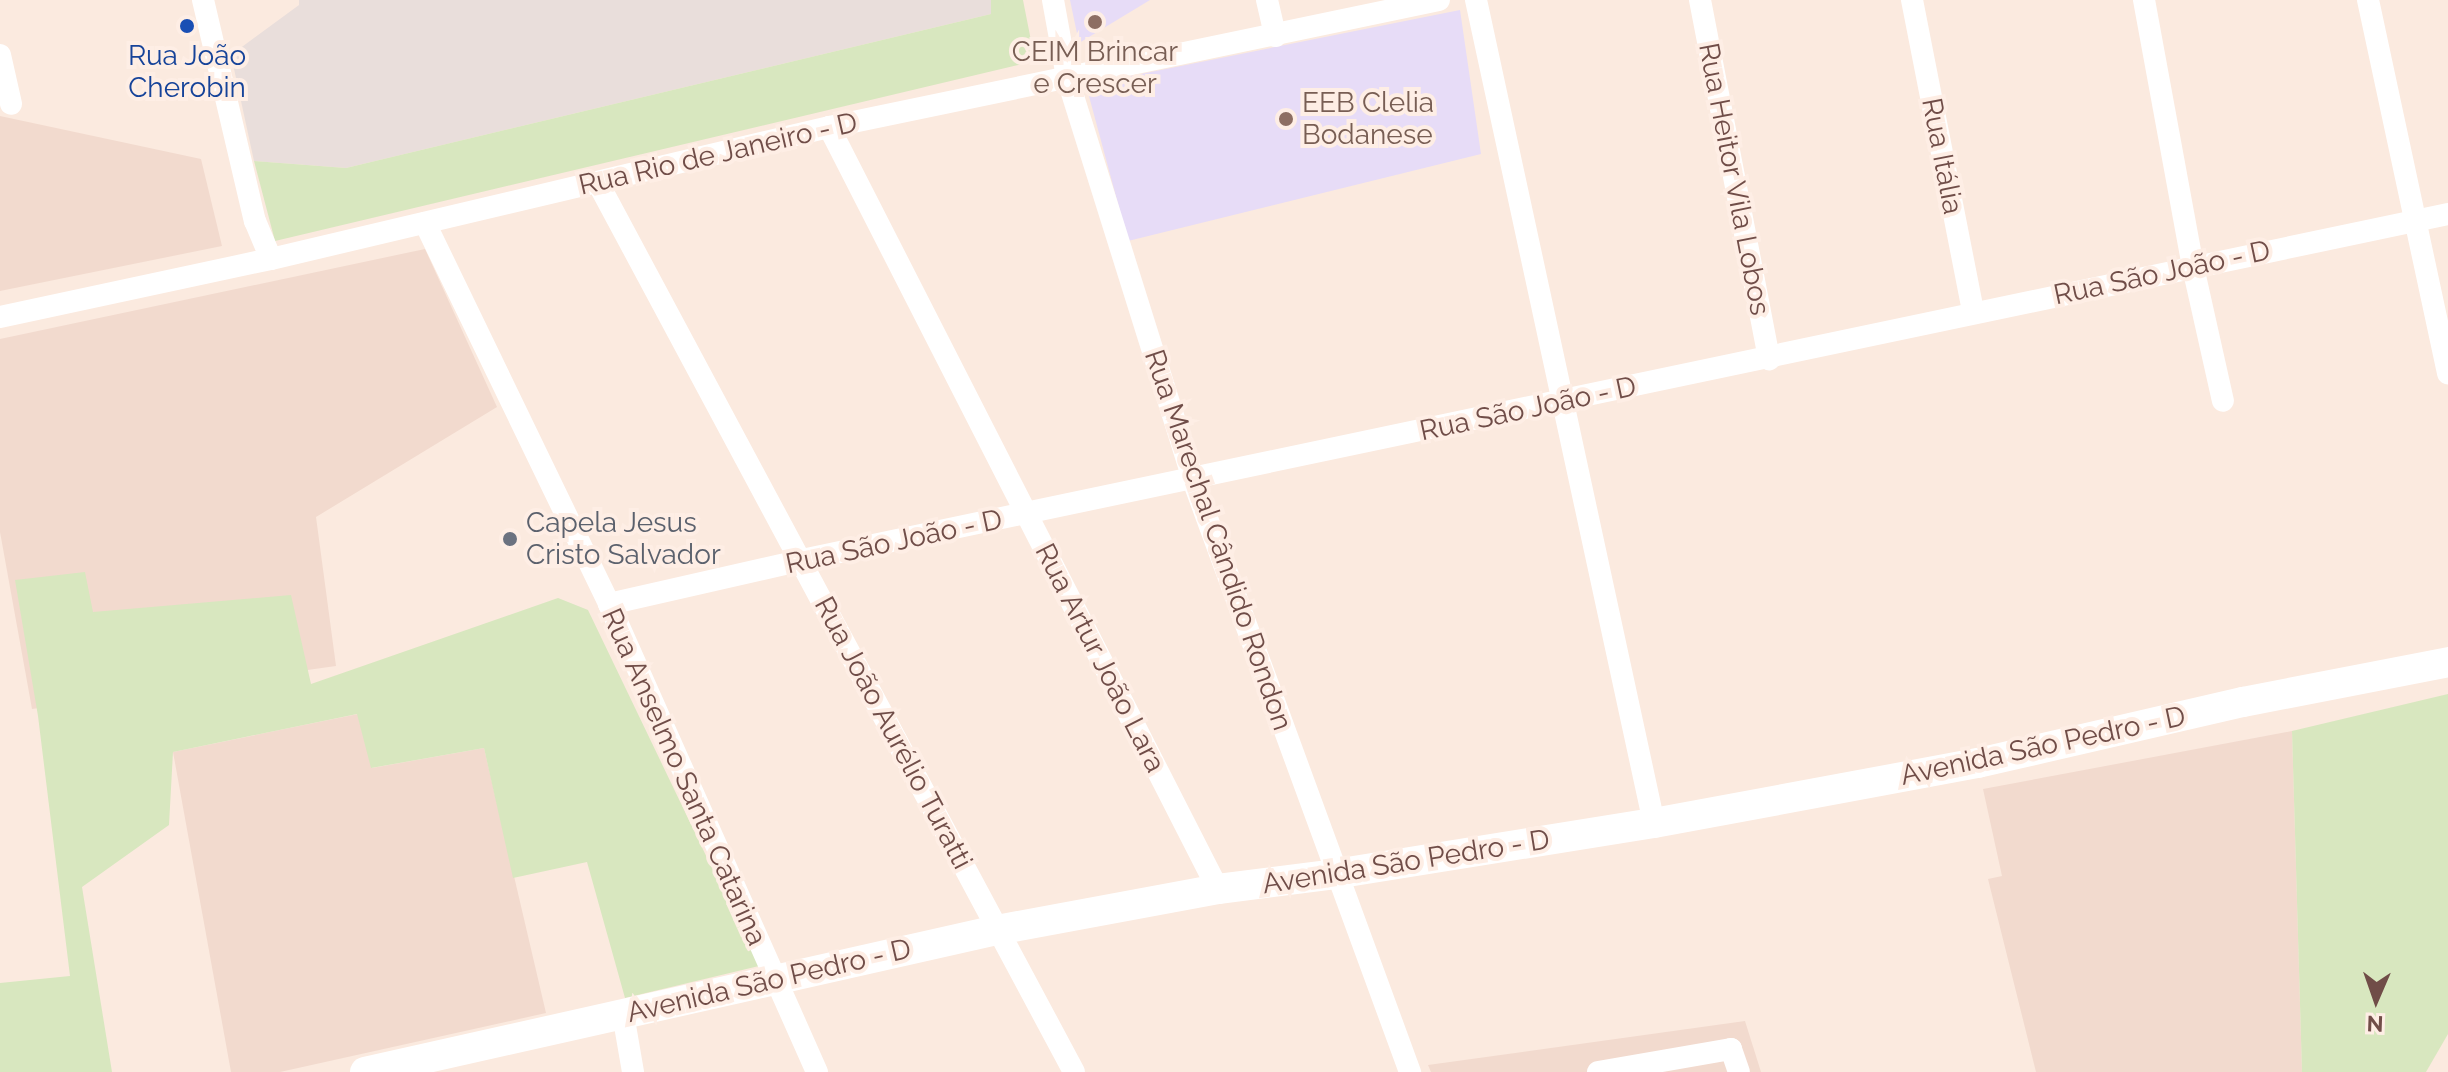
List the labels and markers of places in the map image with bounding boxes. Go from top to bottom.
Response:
marker: CEIM Brincar e Crescer [1086,13,1104,31]
marker: Rua João Cherobin [178,17,196,35]
place label: CEIM Brincar e Crescer [1012,35,1178,101]
place label: Rua João Cherobin [128,39,246,105]
place label: EEB Clelia Bodanese [1302,86,1434,152]
marker: EEB Clelia Bodanese [1277,110,1295,128]
place label: Capela Jesus Cristo Salvador [526,506,721,572]
marker: Capela Jesus Cristo Salvador [501,530,519,548]

